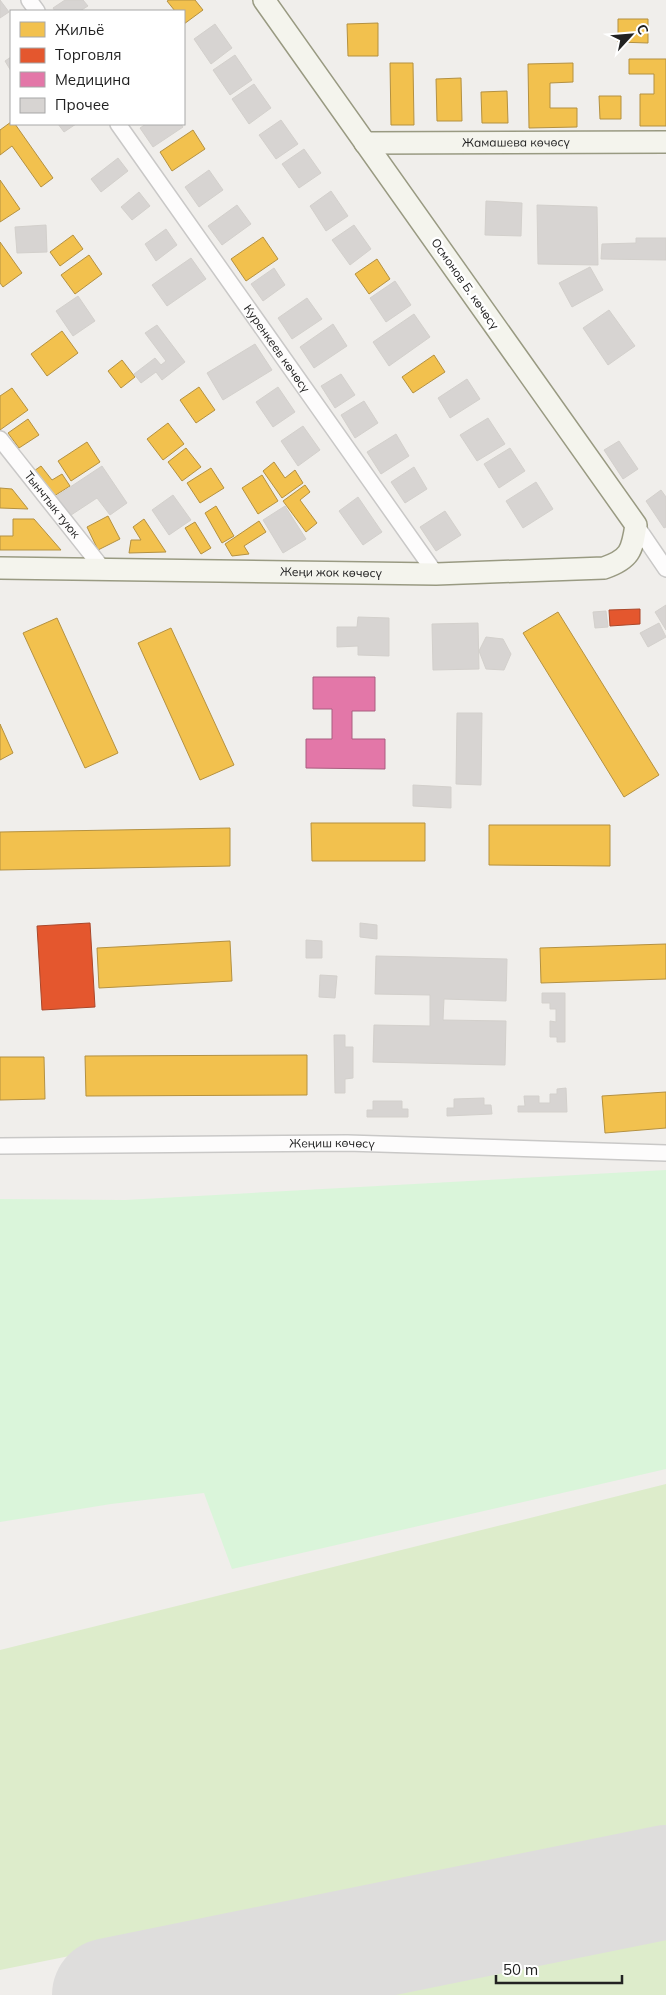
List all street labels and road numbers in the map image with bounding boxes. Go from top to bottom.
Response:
street label: Жамашева көчөсү [462,134,571,150]
street label: Осмонов Б. көчөсү [428,235,503,333]
street label: Куренкеев көчөсү [241,301,314,396]
street label: Тынчтык туюк [21,468,84,541]
street label: Жеңи жок көчөсү [280,564,383,580]
street label: Жеңиш көчөсү [289,1135,376,1151]

